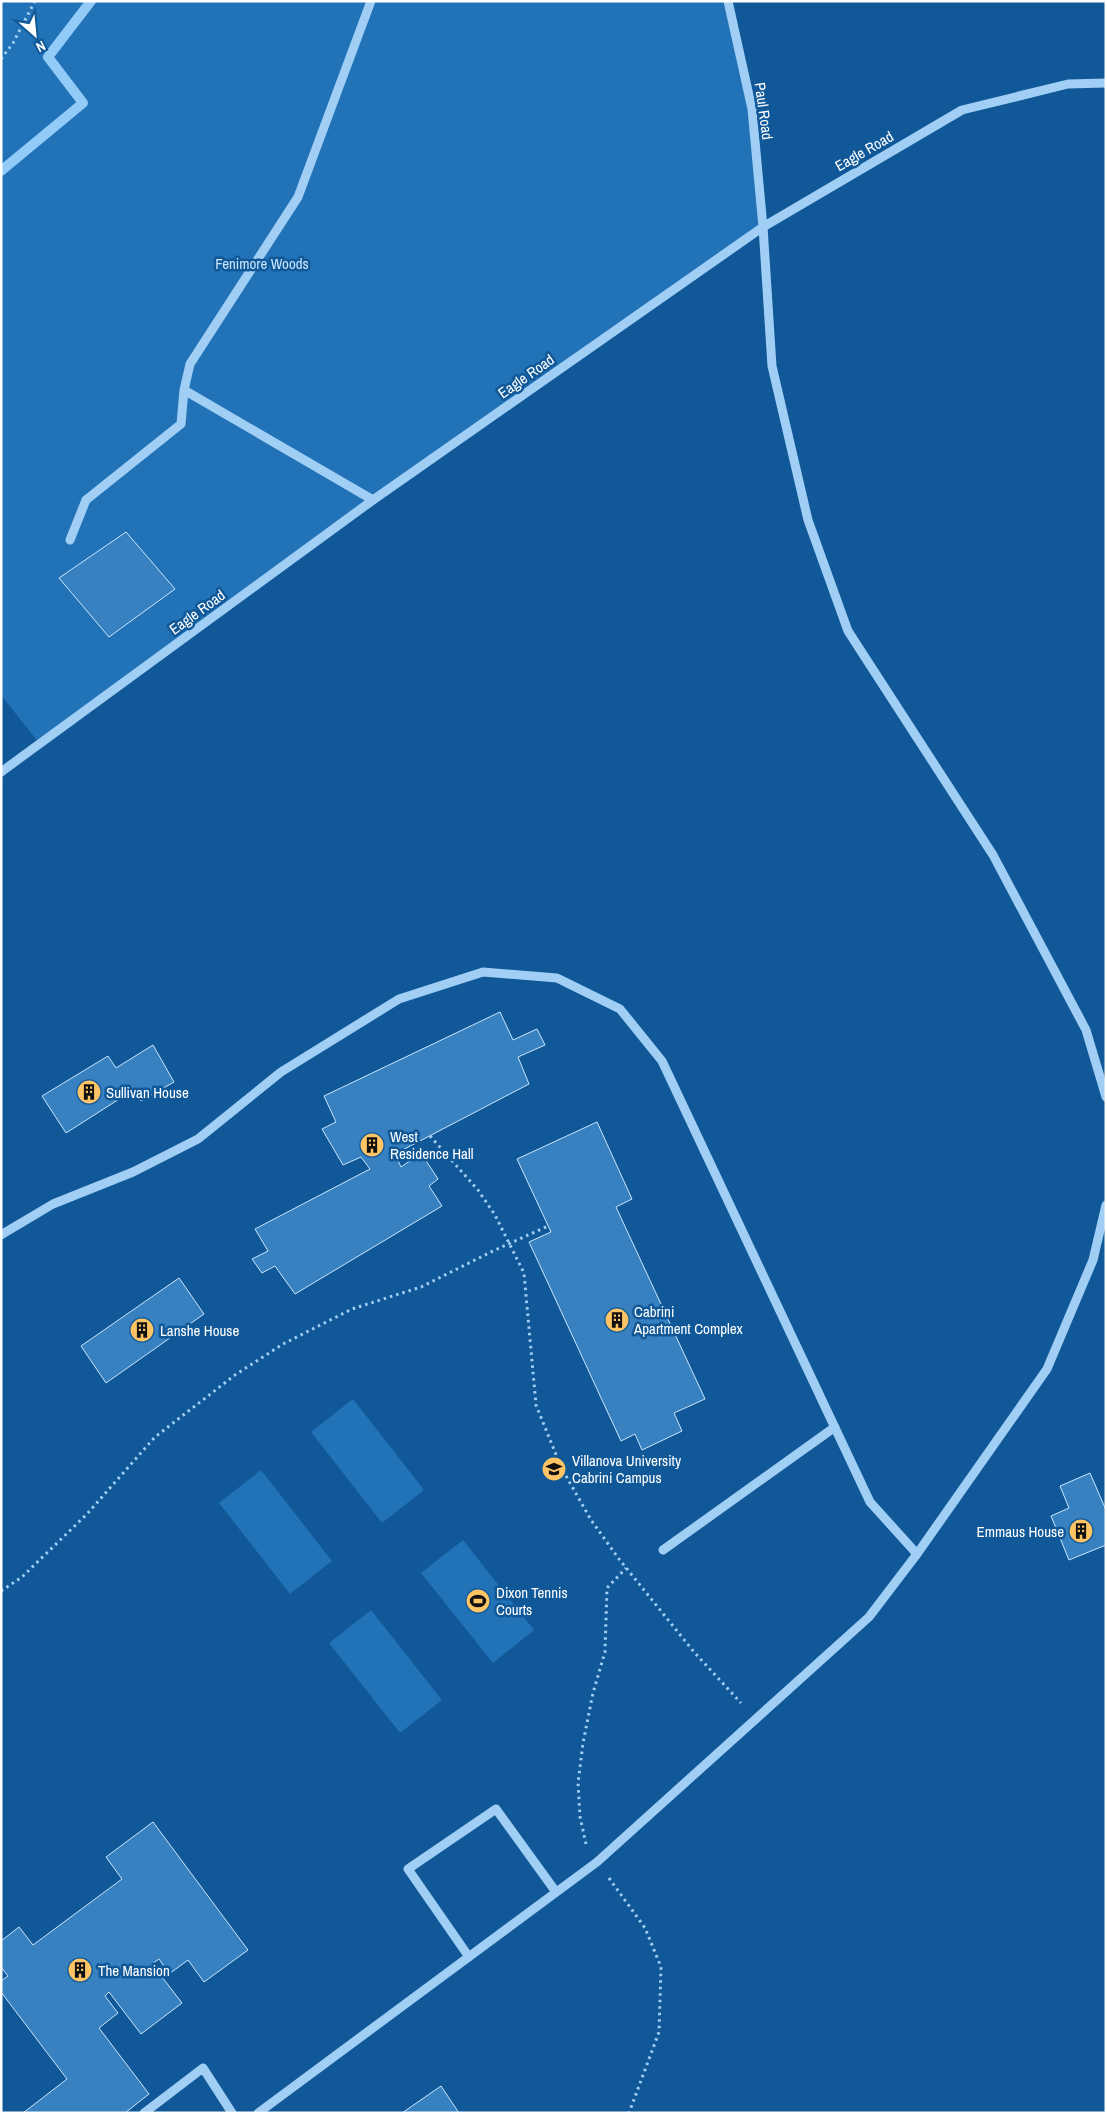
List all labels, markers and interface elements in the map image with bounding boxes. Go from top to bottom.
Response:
north arrow [10,10,60,60]
text: N [33,37,49,56]
street label: Paul Road [750,81,778,141]
street label: Eagle Road [831,126,897,176]
park label: Fenimore Woods [215,253,309,274]
street label: Eagle Road [494,349,558,403]
street label: Eagle Road [165,585,229,639]
building icon: Sullivan House [76,1079,102,1105]
place label: Sullivan House [106,1082,189,1103]
place label: West Residence Hall [390,1126,473,1164]
building icon: West Residence Hall [359,1132,385,1158]
place label: Cabrini Apartment Complex [633,1301,744,1339]
building icon: Cabrini Apartment Complex [604,1307,630,1333]
building icon: Lanshe House [129,1317,155,1343]
place label: Lanshe House [160,1320,239,1341]
place label: Villanova University Cabrini Campus [572,1450,682,1488]
school or university icon: Villanova University Cabrini Campus [541,1456,567,1482]
building icon: Emmaus House [1068,1518,1094,1544]
place label: Emmaus House [977,1521,1064,1542]
place label: Dixon Tennis Courts [496,1582,568,1620]
sports icon: Dixon Tennis Courts [465,1588,491,1614]
building icon: The Mansion [67,1957,93,1983]
place label: The Mansion [98,1960,170,1981]

